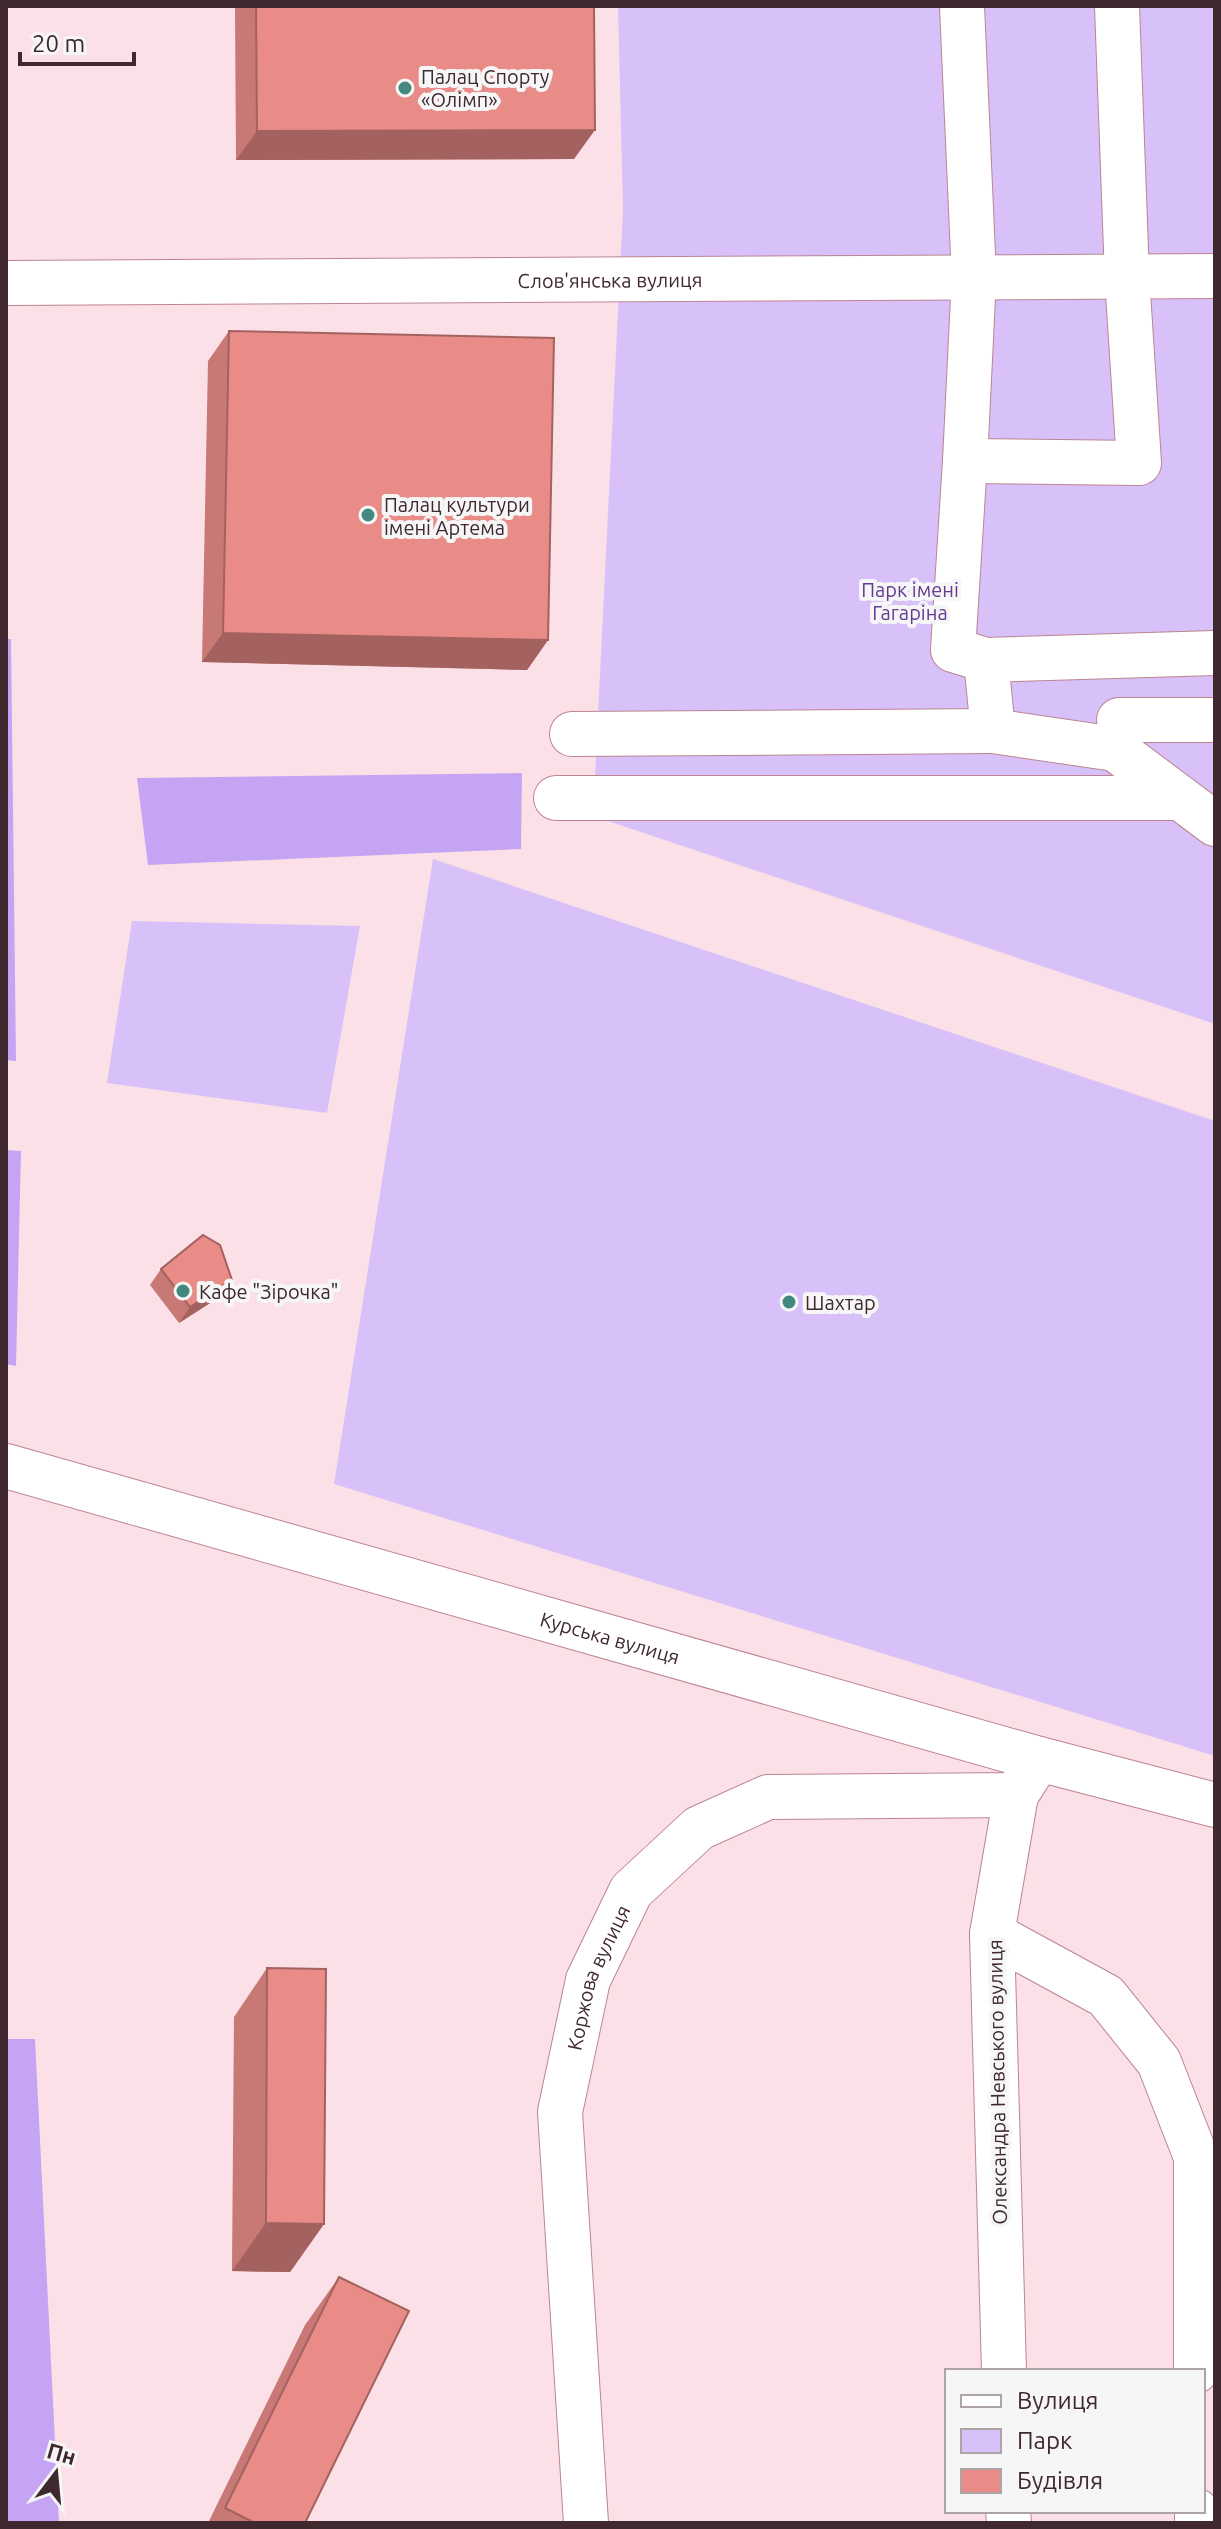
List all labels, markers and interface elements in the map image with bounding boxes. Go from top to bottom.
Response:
scale bar [20,16,134,66]
text: 20 m [32,30,85,57]
place label: Палац Спорту «Олімп» [421,65,550,111]
marker: Палац Спорту «Олімп» [396,79,414,97]
street label: Слов'янська вулиця [517,267,703,292]
place label: Палац культури імені Артема [384,493,530,539]
marker: Палац культури імені Артема [359,506,377,524]
park label: Парк імені Гагаріна [861,578,959,624]
place label: Кафе "Зірочка" [199,1280,338,1303]
marker: Кафе "Зірочка" [174,1282,192,1300]
place label: Шахтар [805,1291,876,1314]
marker: Шахтар [780,1293,798,1311]
street label: Курська вулиця [538,1607,683,1668]
street label: Коржова вулиця [562,1901,634,2052]
street label: Олександра Невського вулиця [983,1939,1011,2225]
legend [945,2369,1205,2513]
text: Вулиця [1017,2387,1099,2414]
text: Парк [1017,2427,1072,2454]
north arrow [16,2433,96,2513]
text: Пн [44,2437,79,2469]
text: Будівля [1017,2467,1103,2494]

